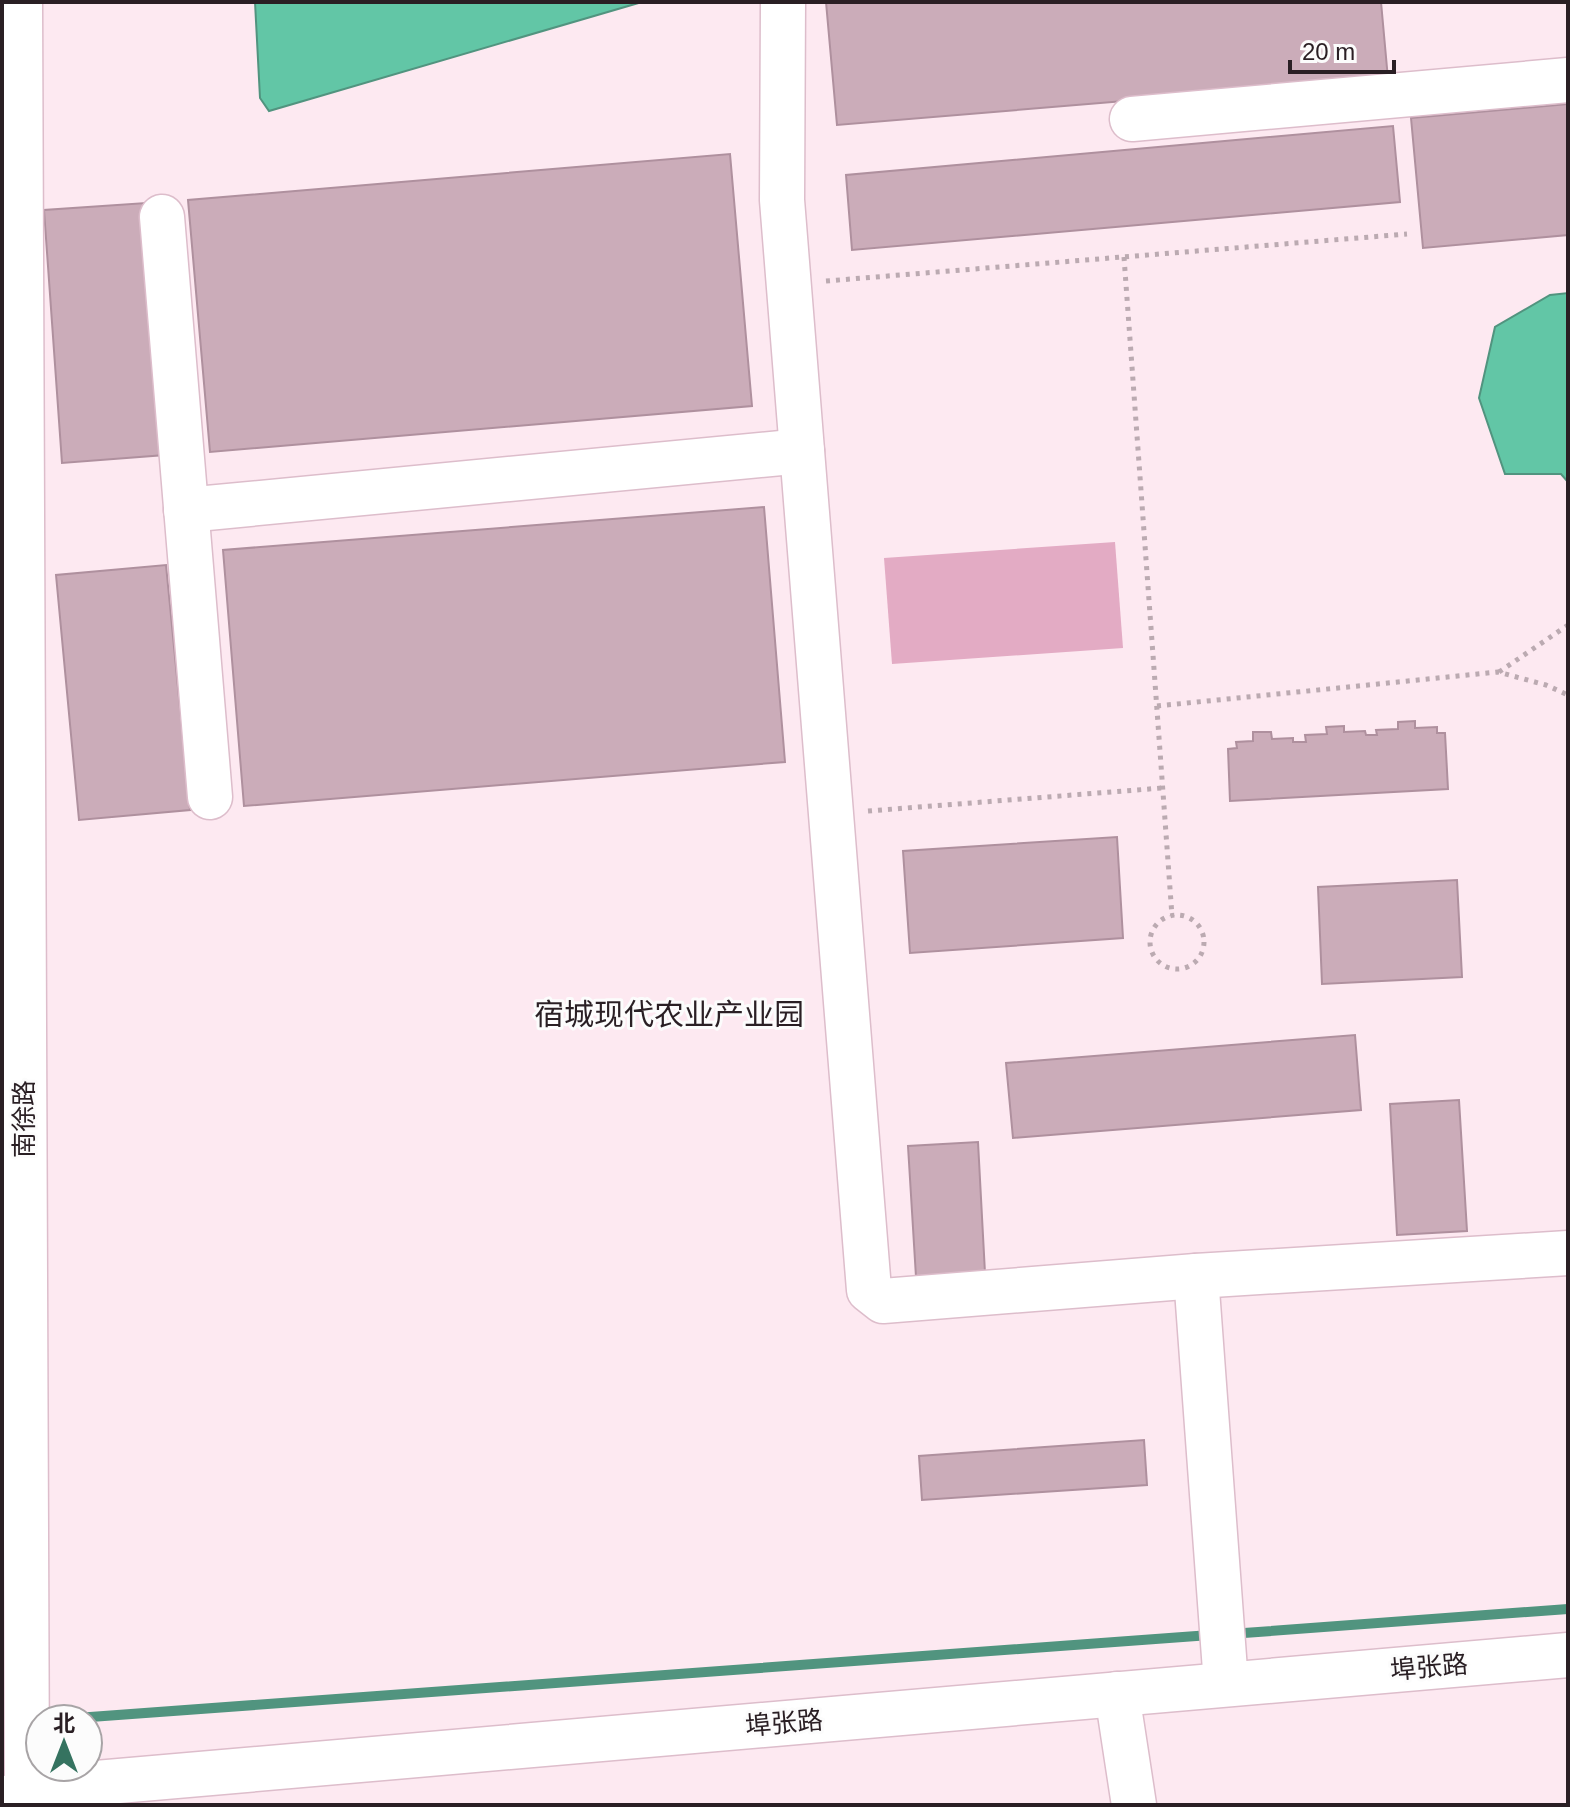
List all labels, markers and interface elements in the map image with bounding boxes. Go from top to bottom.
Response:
scale bar [1290,24,1394,74]
text: 20 m [1302,38,1355,65]
district label: 宿城现代农业产业园 [534,998,804,1031]
street label: 南徐路 [9,1080,39,1158]
street label: 埠张路 [1389,1649,1469,1685]
north arrow [24,1703,104,1783]
street label: 埠张路 [744,1705,824,1741]
text: 北 [53,1711,75,1736]

